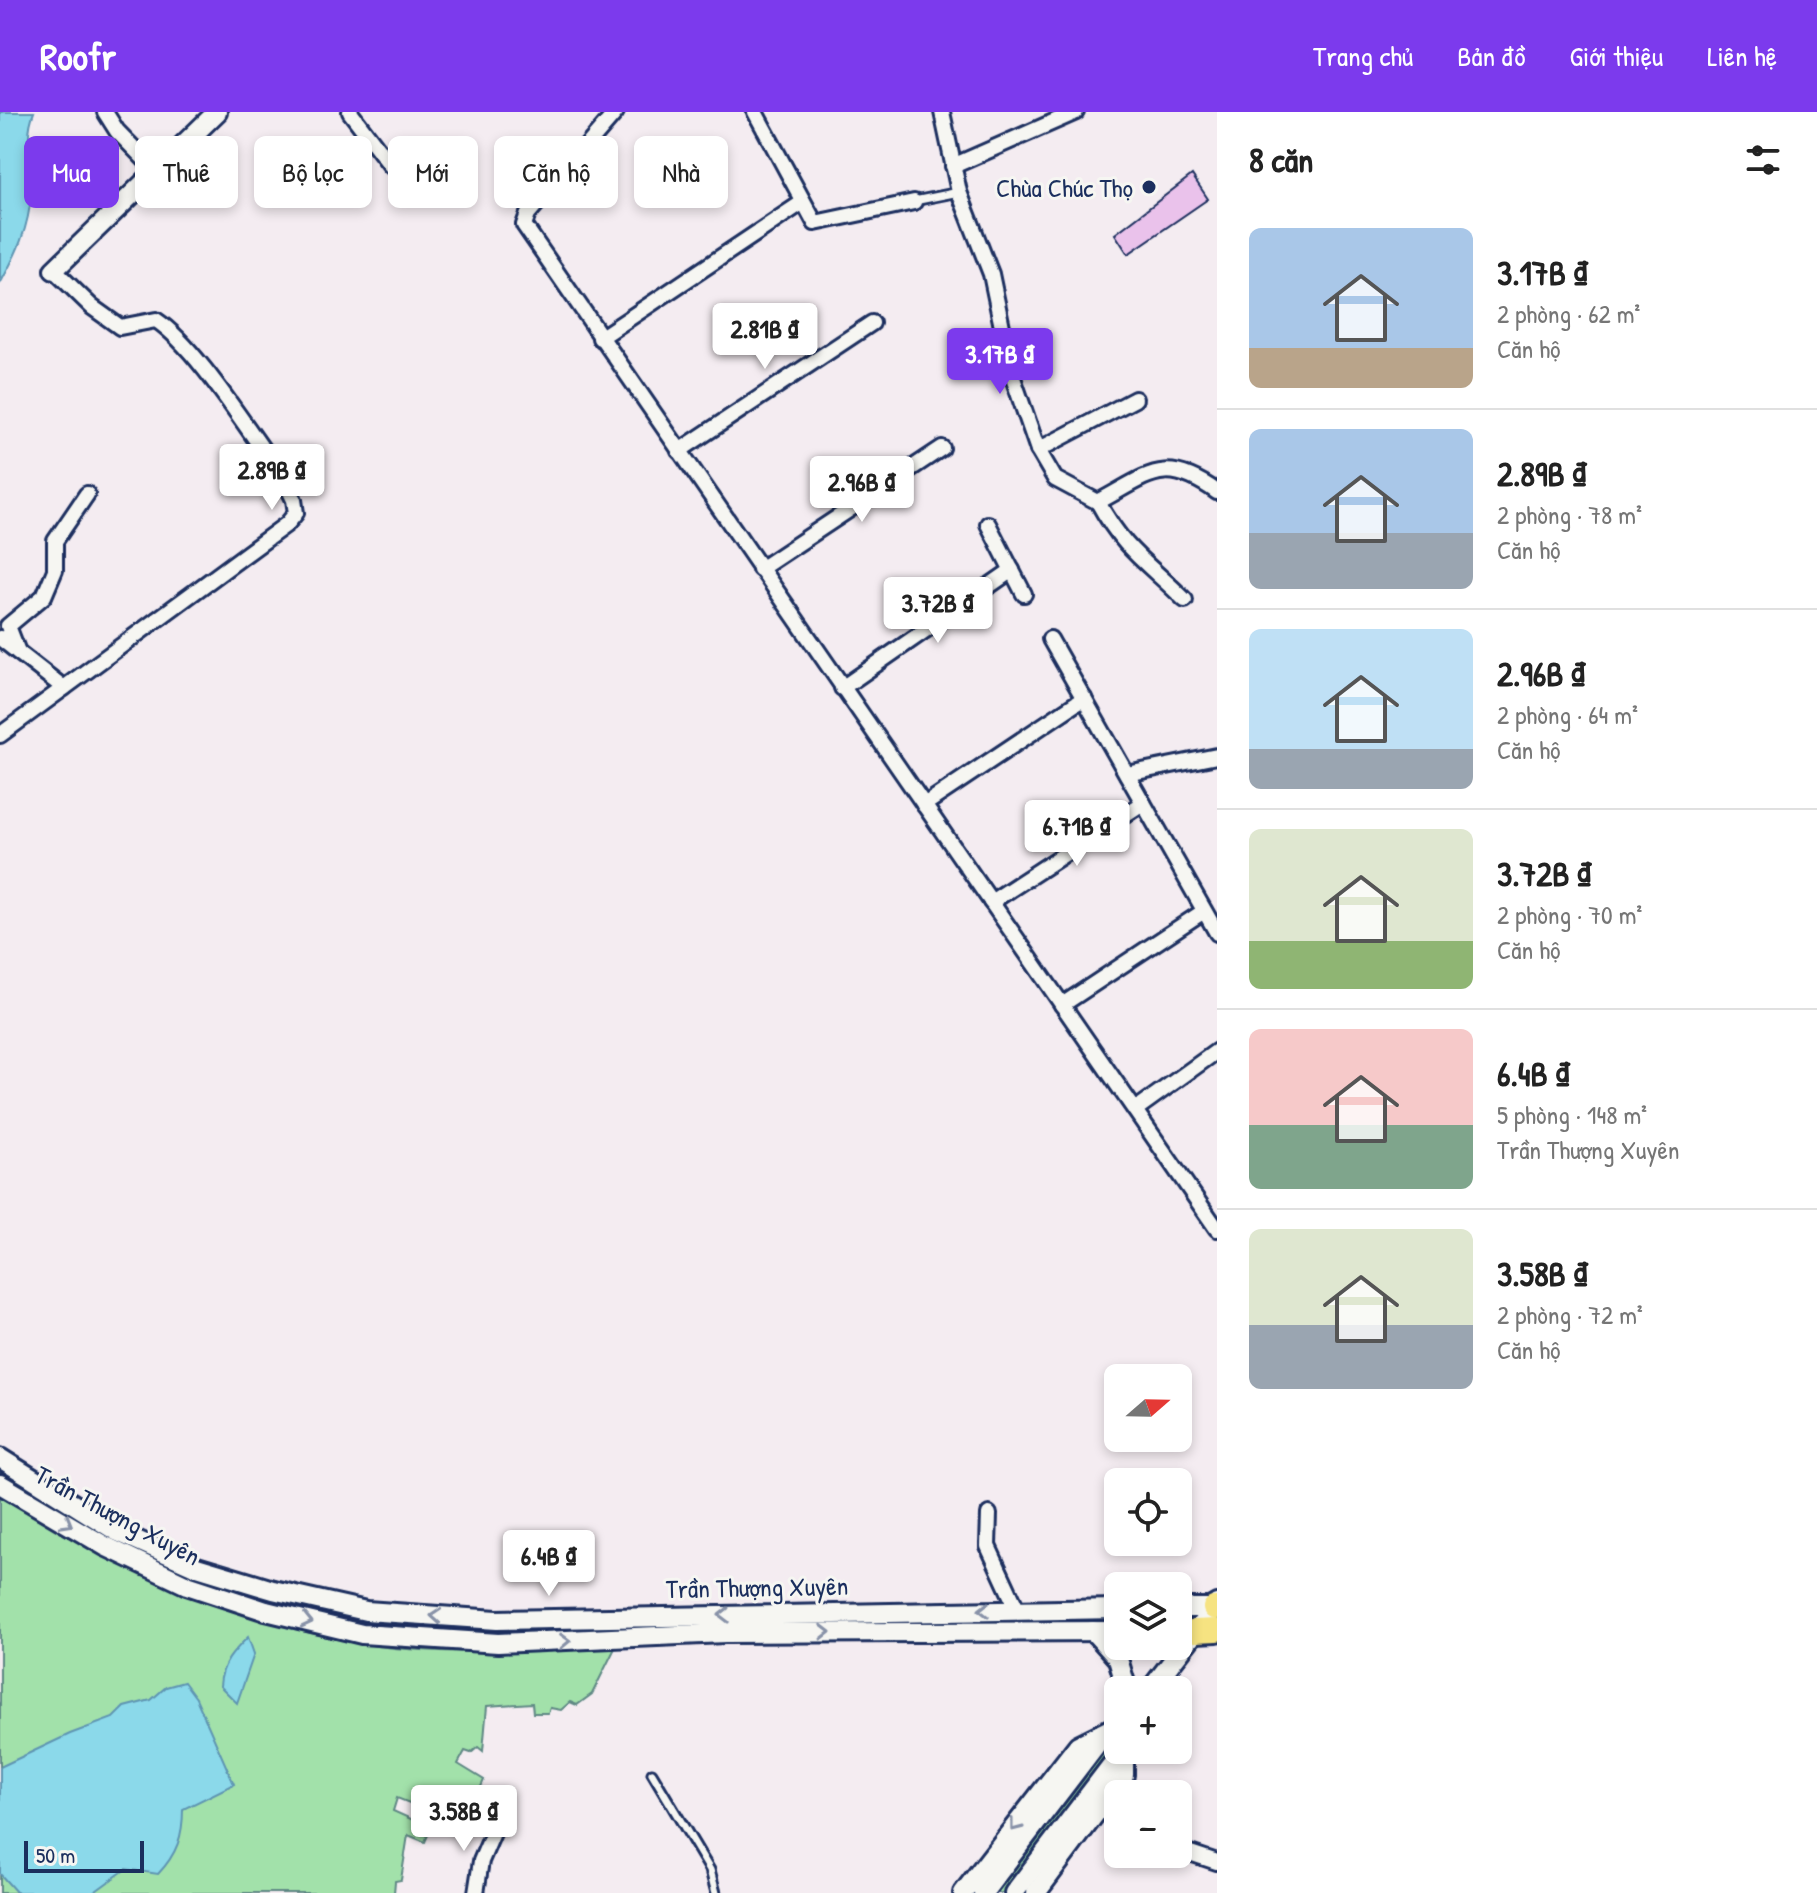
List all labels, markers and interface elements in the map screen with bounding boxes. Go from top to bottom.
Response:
text: Roofr [40,30,116,82]
text: Trang chủ [1313,37,1413,75]
text: Bản đồ [1457,37,1525,75]
text: Giới thiệu [1569,37,1663,75]
text: Liên hệ [1707,37,1777,75]
chip: Mua [24,136,119,208]
chip: Thuê [135,136,238,208]
chip: Bộ lọc [254,136,372,208]
chip: Mới [388,136,478,208]
chip: Căn hộ [494,136,618,208]
chip: Nhà [634,136,728,208]
text: 8 căn [1249,137,1313,183]
icon: filters [1741,138,1785,182]
place label: Chùa Chúc Thọ [996,170,1133,205]
marker: Chùa Chúc Thọ [1140,178,1158,196]
text: 3.17B ₫ [1497,250,1589,296]
icon: home [1313,260,1409,356]
text: 2 phòng · 62 m² [1497,296,1640,331]
pin: 2.81B ₫ [691,303,839,371]
text: 2.81B ₫ [730,311,800,346]
pin: 3.17B ₫ [926,328,1074,396]
text: Căn hộ [1497,331,1561,366]
text: 3.17B ₫ [965,336,1035,371]
pin: 2.89B ₫ [198,444,346,512]
text: 2.89B ₫ [1497,451,1587,497]
text: 2.89B ₫ [237,452,307,487]
pin: 2.96B ₫ [788,456,936,524]
icon: home [1313,461,1409,557]
text: 2.96B ₫ [828,464,896,499]
text: 2 phòng · 78 m² [1497,497,1642,532]
text: Căn hộ [1497,532,1561,567]
pin: 3.72B ₫ [864,577,1012,645]
text: 3.72B ₫ [902,585,974,620]
text: 2.96B ₫ [1497,651,1586,697]
icon: home [1313,661,1409,757]
text: 2 phòng · 64 m² [1497,697,1638,732]
text: Căn hộ [1497,732,1561,767]
pin: 6.71B ₫ [1003,800,1151,868]
text: 6.71B ₫ [1043,808,1111,843]
text: 3.72B ₫ [1497,851,1592,897]
icon: home [1313,861,1409,957]
text: 2 phòng · 70 m² [1497,897,1642,932]
text: Căn hộ [1497,932,1561,967]
text: 6.4B ₫ [1497,1051,1571,1097]
icon: home [1313,1061,1409,1157]
text: 5 phòng · 148 m² [1497,1097,1647,1132]
text: Trần Thượng Xuyên [1497,1132,1680,1167]
text: 3.58B ₫ [1497,1251,1589,1297]
icon: home [1313,1261,1409,1357]
text: 2 phòng · 72 m² [1497,1297,1643,1332]
text: Căn hộ [1497,1332,1561,1367]
north arrow [1104,1364,1192,1452]
map controls [1104,1364,1192,1868]
street label: Trần Thượng Xuyên [29,1457,207,1573]
button: locate [1104,1468,1192,1556]
one-way arrow [58,1513,73,1529]
pin: 6.4B ₫ [484,1530,614,1598]
text: 6.4B ₫ [521,1538,577,1573]
street label: Trần Thượng Xuyên [665,1568,849,1606]
button: layers [1104,1572,1192,1660]
one-way arrow [977,1601,990,1618]
one-way arrow [717,1607,730,1624]
one-way arrow [429,1608,442,1625]
one-way arrow [299,1612,313,1629]
one-way arrow [819,1623,832,1641]
one-way arrow [559,1632,572,1649]
button: + [1104,1676,1192,1764]
button: − [1104,1780,1192,1868]
pin: 3.58B ₫ [390,1785,538,1853]
text: 3.58B ₫ [429,1793,499,1828]
one-way arrow [1011,1817,1025,1832]
scale bar [24,1837,144,1873]
text: 50 m [36,1840,75,1870]

